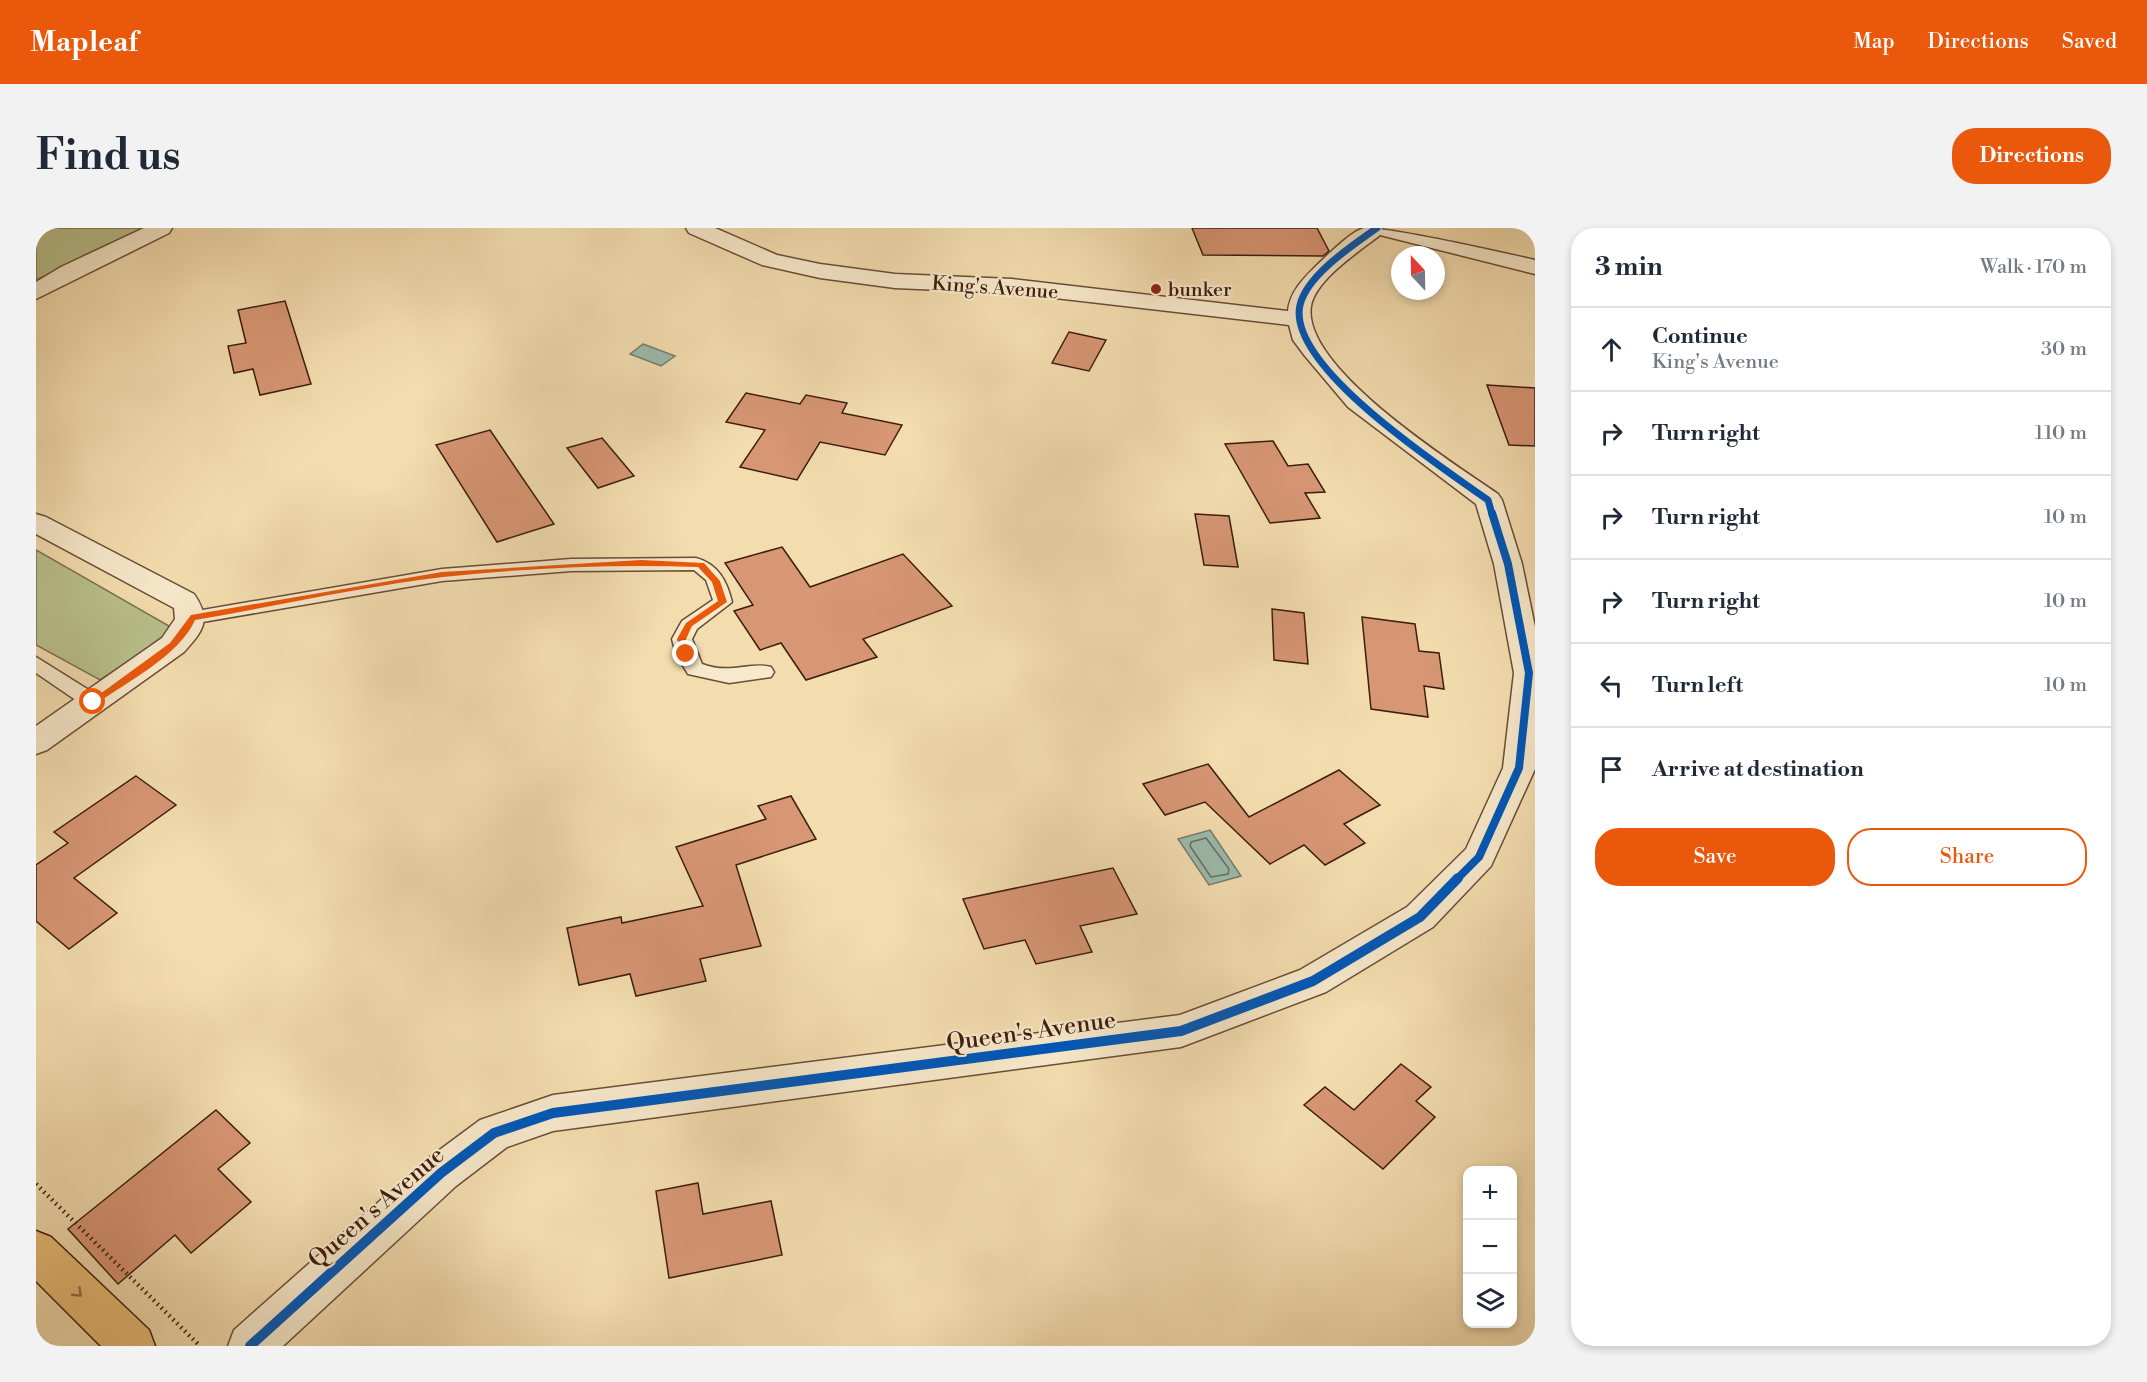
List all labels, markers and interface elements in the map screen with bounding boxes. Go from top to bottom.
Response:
text: Mapleaf [30,25,138,60]
text: Map [1853,29,1895,55]
text: Directions [1928,29,2029,55]
text: Saved [2062,29,2117,55]
button: Directions [1952,128,2111,184]
text: Find us [36,130,180,183]
north arrow [1391,246,1445,300]
text: 3 min [1595,251,1663,283]
text: Walk · 170 m [1980,255,2087,280]
street label: King's Avenue [931,272,1059,305]
place label: bunker [1168,278,1232,303]
marker: bunker [1149,282,1163,296]
text: Continue [1652,323,1748,350]
icon: ahead [1595,333,1628,366]
text: 30 m [2041,337,2087,362]
text: King's Avenue [1652,350,1779,375]
icon: right [1595,417,1628,450]
text: Turn right [1652,420,1760,447]
text: 110 m [2035,421,2087,446]
icon: right [1595,501,1628,534]
text: Turn right [1652,504,1760,531]
text: 10 m [2044,505,2087,530]
icon: right [1595,585,1628,618]
text: Turn right [1652,588,1760,615]
text: 10 m [2044,589,2087,614]
route end [672,640,698,666]
icon: left [1595,669,1628,702]
text: Turn left [1652,672,1743,699]
text: 10 m [2044,673,2087,698]
route start [79,688,105,714]
icon: arrive [1595,753,1628,786]
text: Arrive at destination [1652,756,1864,783]
button: Save [1595,828,1835,886]
button: Share [1847,828,2087,886]
street label: Queen's Avenue [944,1005,1118,1059]
street label: Queen's Avenue [302,1140,451,1275]
map controls [1463,1166,1517,1328]
button: + [1463,1166,1517,1220]
button: − [1463,1220,1517,1274]
button: layers [1463,1274,1517,1328]
one-way arrow [71,1285,82,1296]

